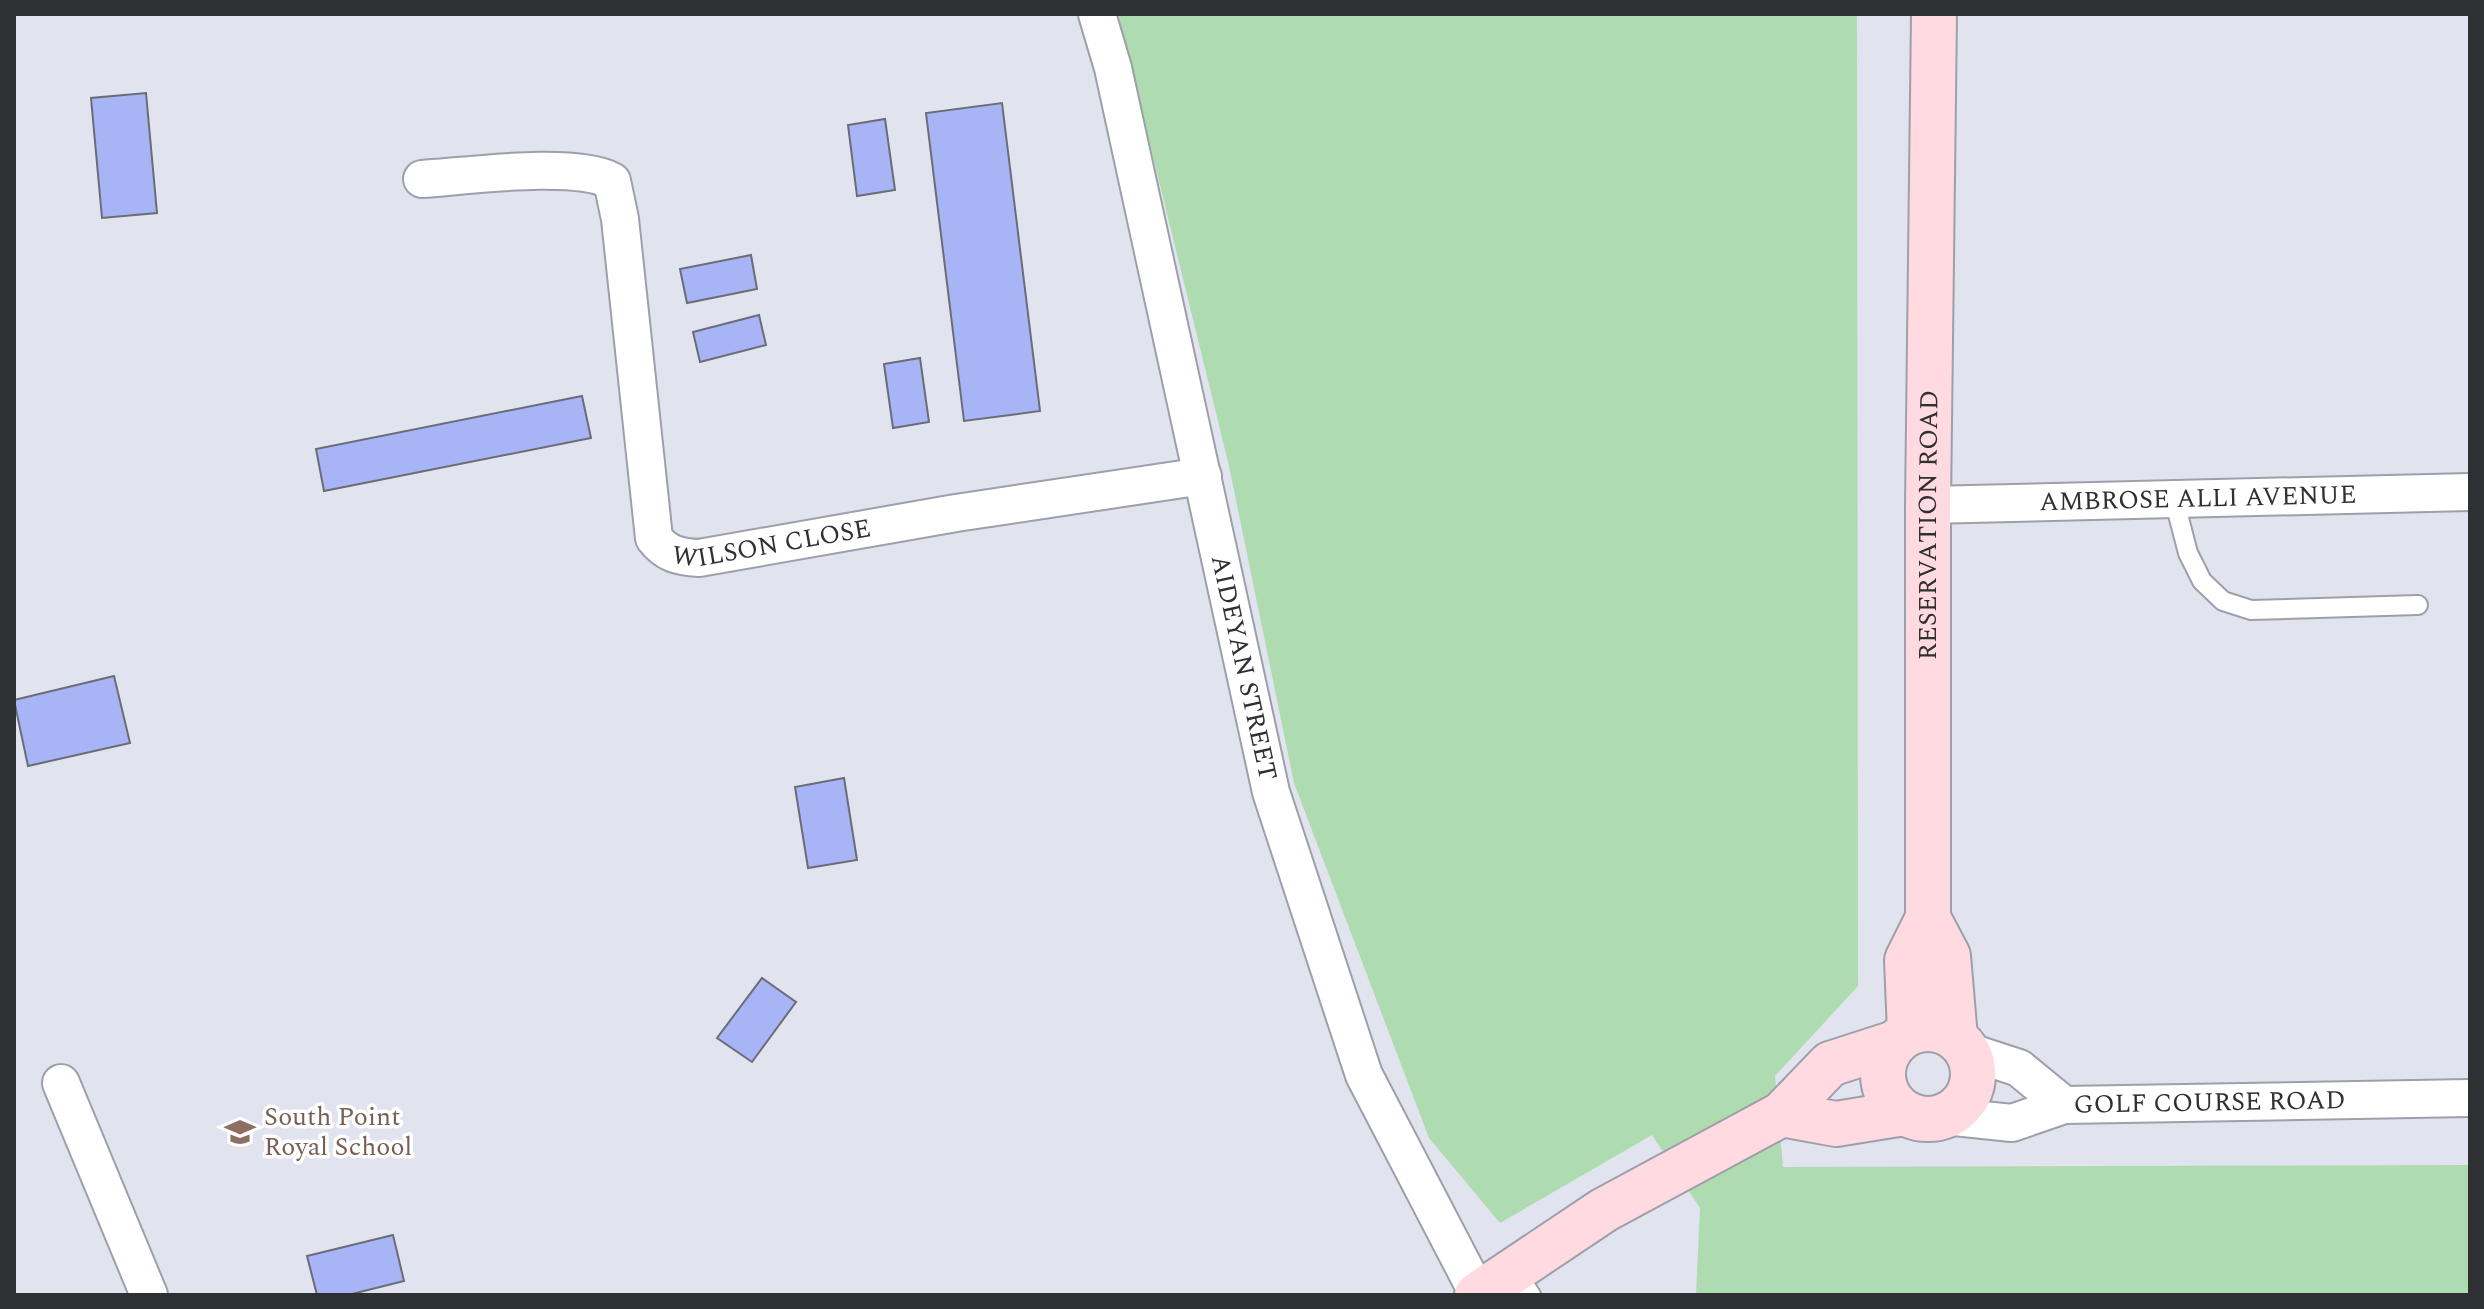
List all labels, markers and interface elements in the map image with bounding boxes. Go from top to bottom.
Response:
street label: RESERVATION ROAD [1908,390,1949,660]
street label: AMBROSE ALLI AVENUE [2039,475,2357,522]
street label: WILSON CLOSE [669,508,874,579]
street label: AIDEYAN STREET [1200,551,1288,784]
street label: GOLF COURSE ROAD [2073,1080,2346,1125]
place label: South Point Royal School [264,1097,412,1167]
school or university icon: South Point Royal School [223,1115,257,1149]

